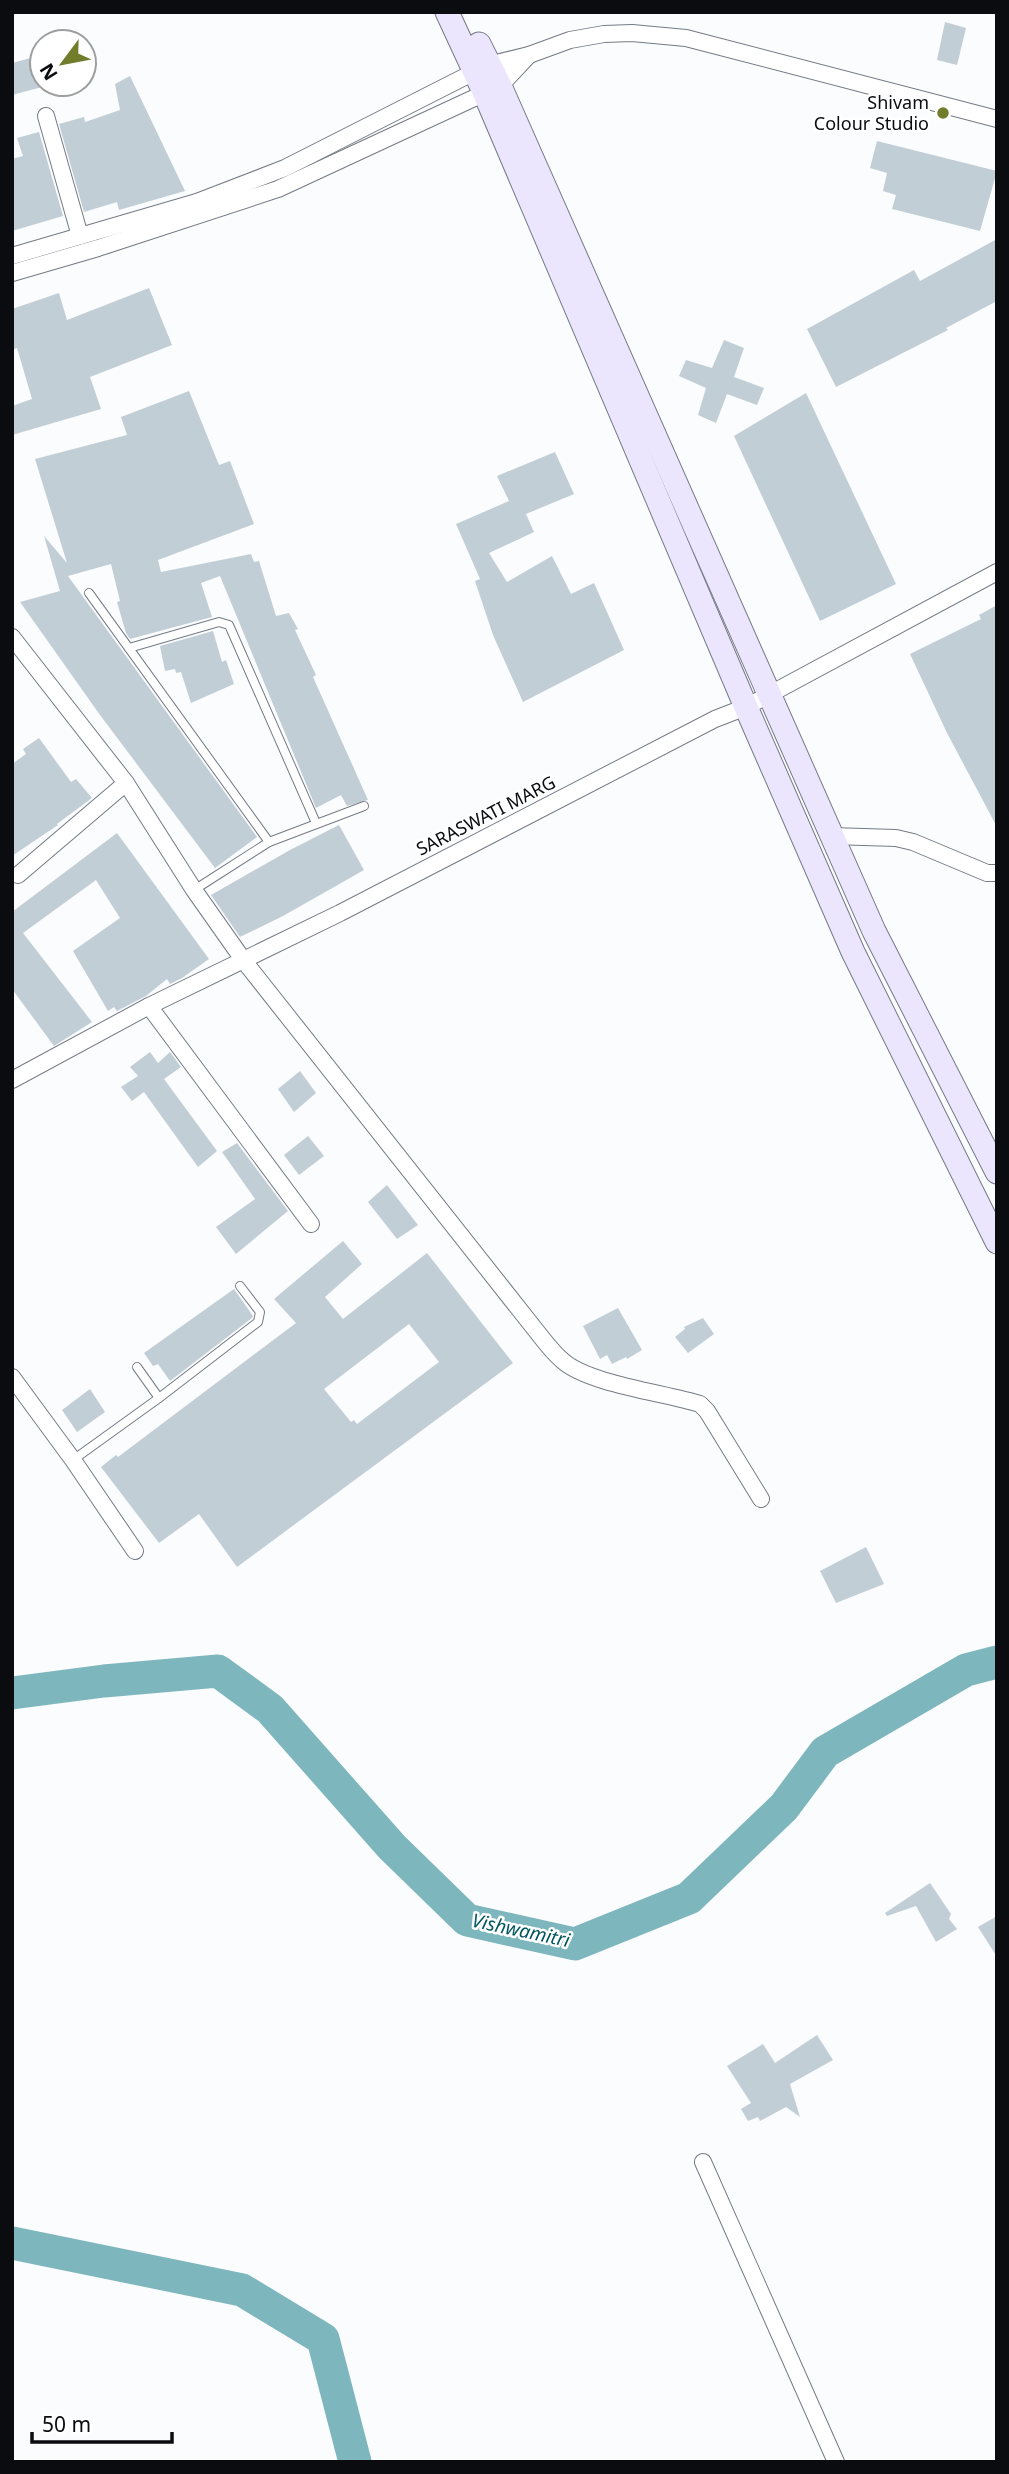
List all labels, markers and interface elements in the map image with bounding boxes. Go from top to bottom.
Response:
north arrow [28,28,98,98]
text: N [33,59,64,85]
place label: Shivam Colour Studio [814,90,929,135]
marker: Shivam Colour Studio [935,105,951,121]
street label: SARASWATI MARG [412,770,559,861]
water label: Vishwamitri [470,1907,573,1953]
scale bar [32,2400,172,2444]
text: 50 m [42,2410,91,2438]

